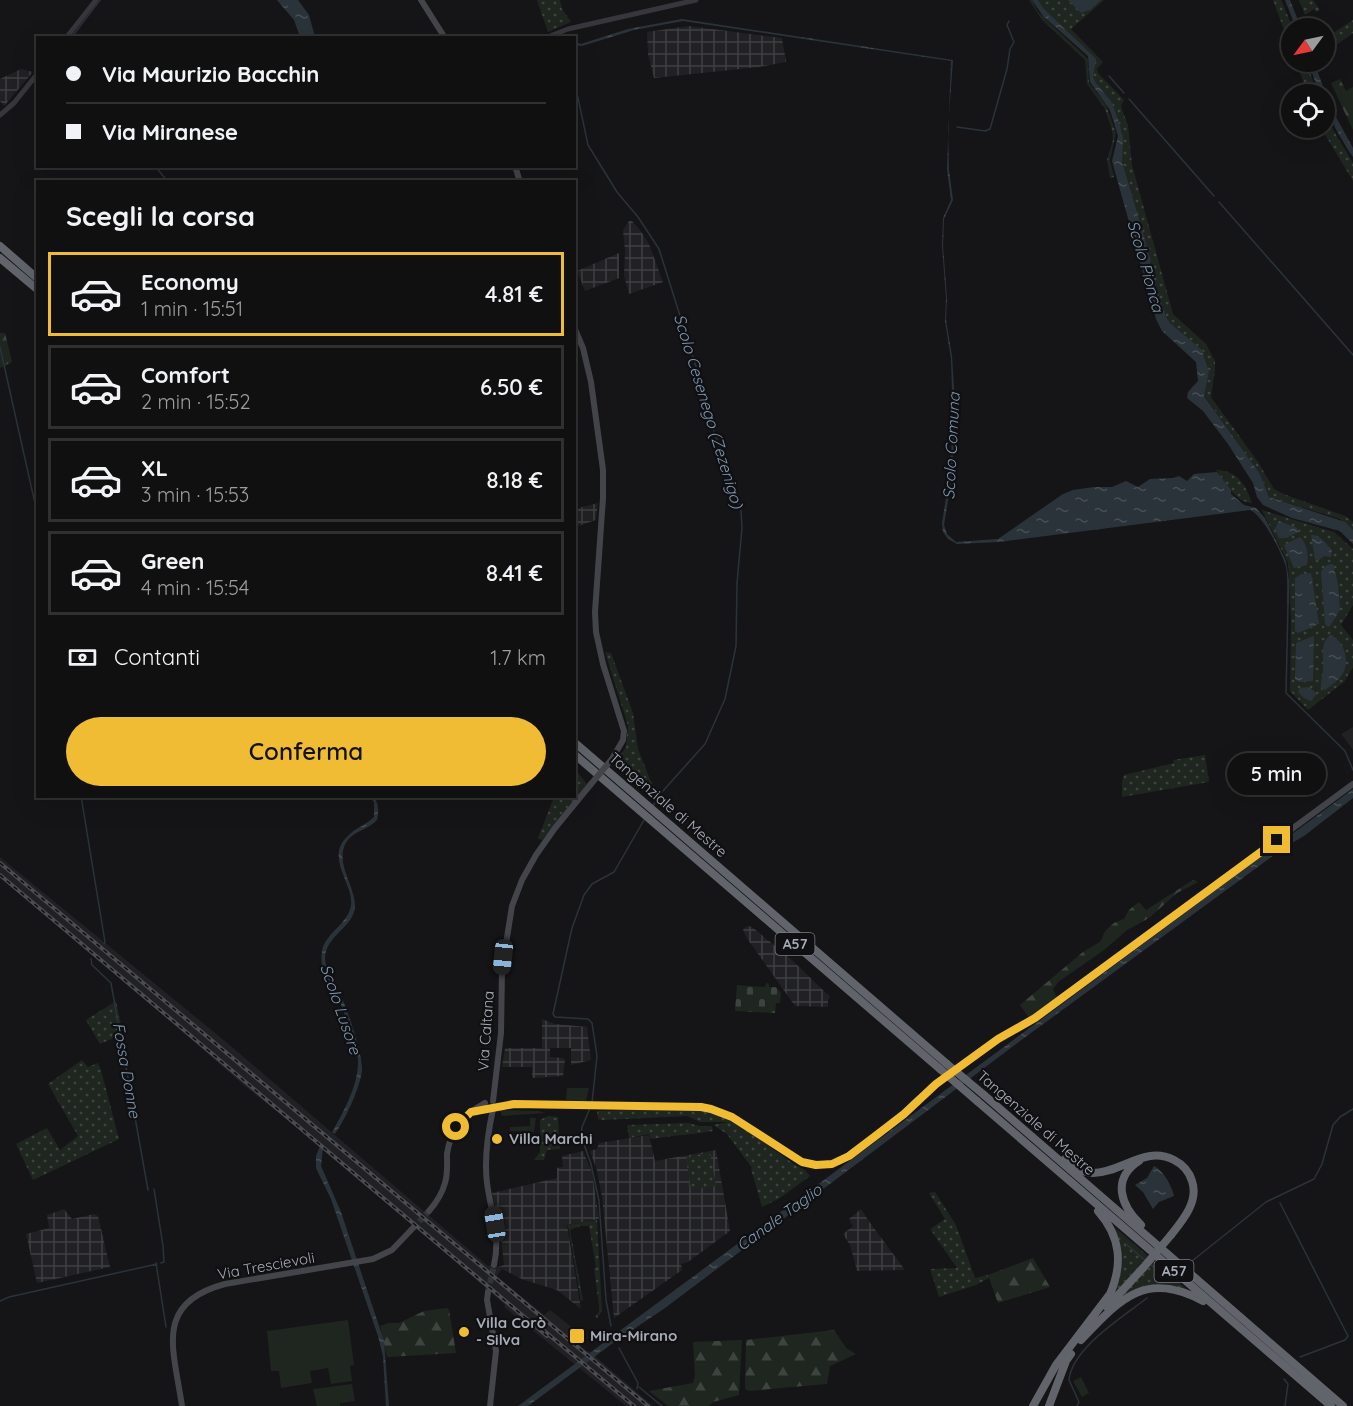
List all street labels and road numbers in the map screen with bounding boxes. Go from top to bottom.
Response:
street label: Tangenziale di Mestre [605,748,731,861]
road number: A57 [776,933,814,955]
street label: Via Caltana [473,990,498,1072]
street label: Tangenziale di Mestre [973,1066,1099,1179]
street label: Via Trescievoli [216,1248,316,1283]
road number: A57 [1154,1260,1194,1282]

